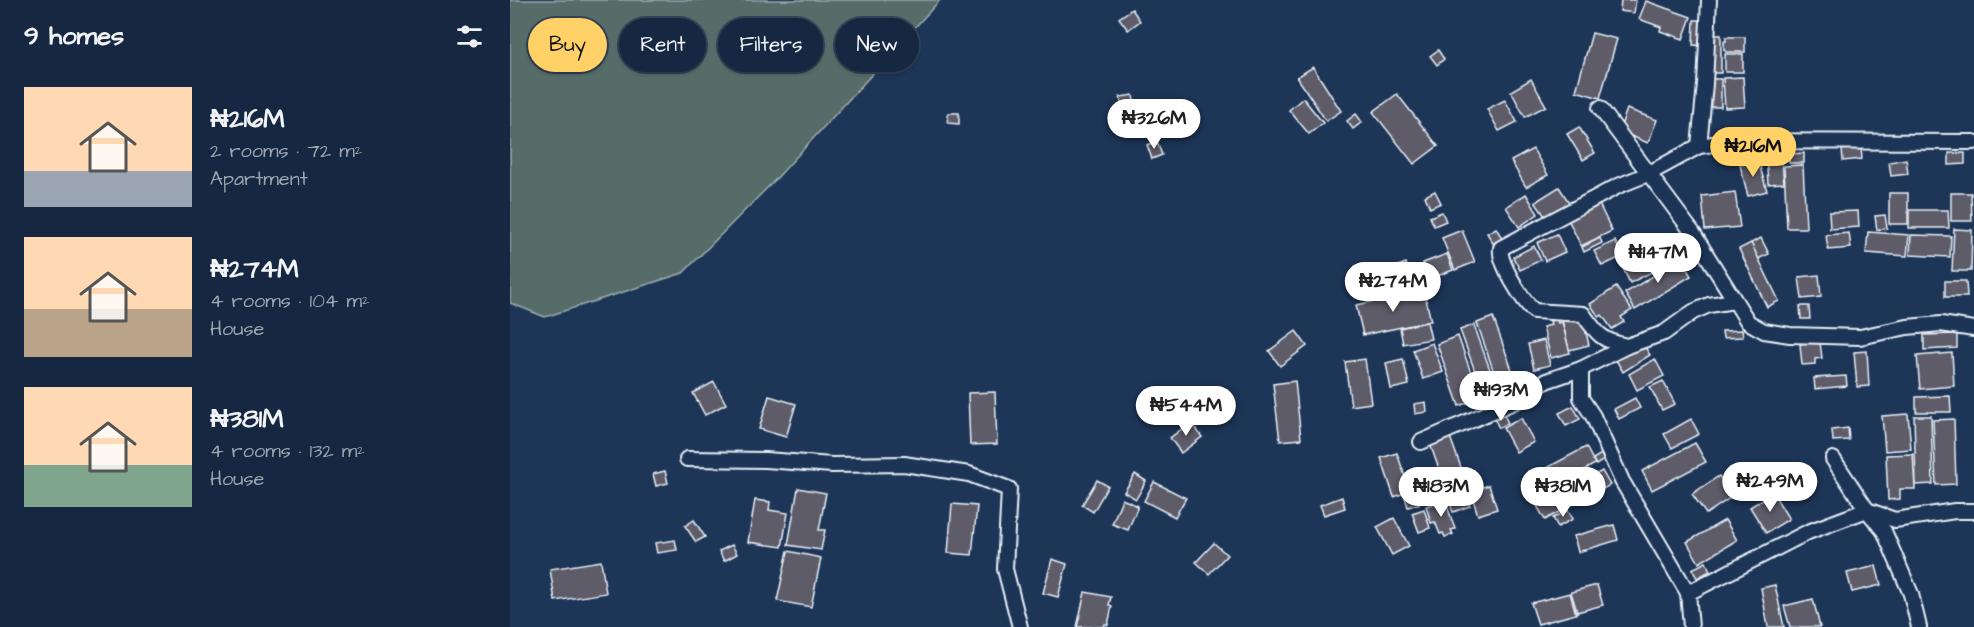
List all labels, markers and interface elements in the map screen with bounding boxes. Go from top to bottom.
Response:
text: 9 homes [24,18,124,54]
chip: Buy [528,18,607,72]
chip: Rent [619,18,706,72]
chip: Filters [718,18,823,72]
chip: New [835,18,919,72]
icon: filters [453,20,486,53]
pin: ₦326M [1112,99,1196,150]
text: ₦216M [210,101,285,137]
text: ₦326M [1121,104,1187,132]
icon: home [72,111,144,183]
pin: ₦216M [1711,127,1795,178]
text: ₦216M [1724,132,1782,160]
text: 2 rooms · 72 m² [210,137,362,165]
text: Apartment [210,165,308,193]
pin: ₦147M [1616,233,1700,284]
text: ₦147M [1628,238,1688,266]
text: ₦274M [210,251,299,287]
icon: home [72,261,144,333]
pin: ₦274M [1351,262,1435,313]
text: ₦274M [1359,267,1427,295]
text: 4 rooms · 104 m² [210,287,369,315]
text: House [210,315,264,343]
pin: ₦193M [1459,371,1543,422]
text: ₦193M [1473,376,1529,404]
pin: ₦544M [1144,386,1228,437]
text: ₦544M [1150,391,1222,419]
text: ₦381M [210,401,284,437]
icon: home [72,411,144,483]
text: 4 rooms · 132 m² [210,437,365,465]
pin: ₦249M [1728,462,1812,513]
text: House [210,465,264,493]
pin: ₦183M [1399,467,1483,518]
pin: ₦381M [1521,467,1605,518]
text: ₦249M [1736,467,1804,495]
text: ₦183M [1413,472,1469,500]
text: ₦381M [1535,472,1591,500]

